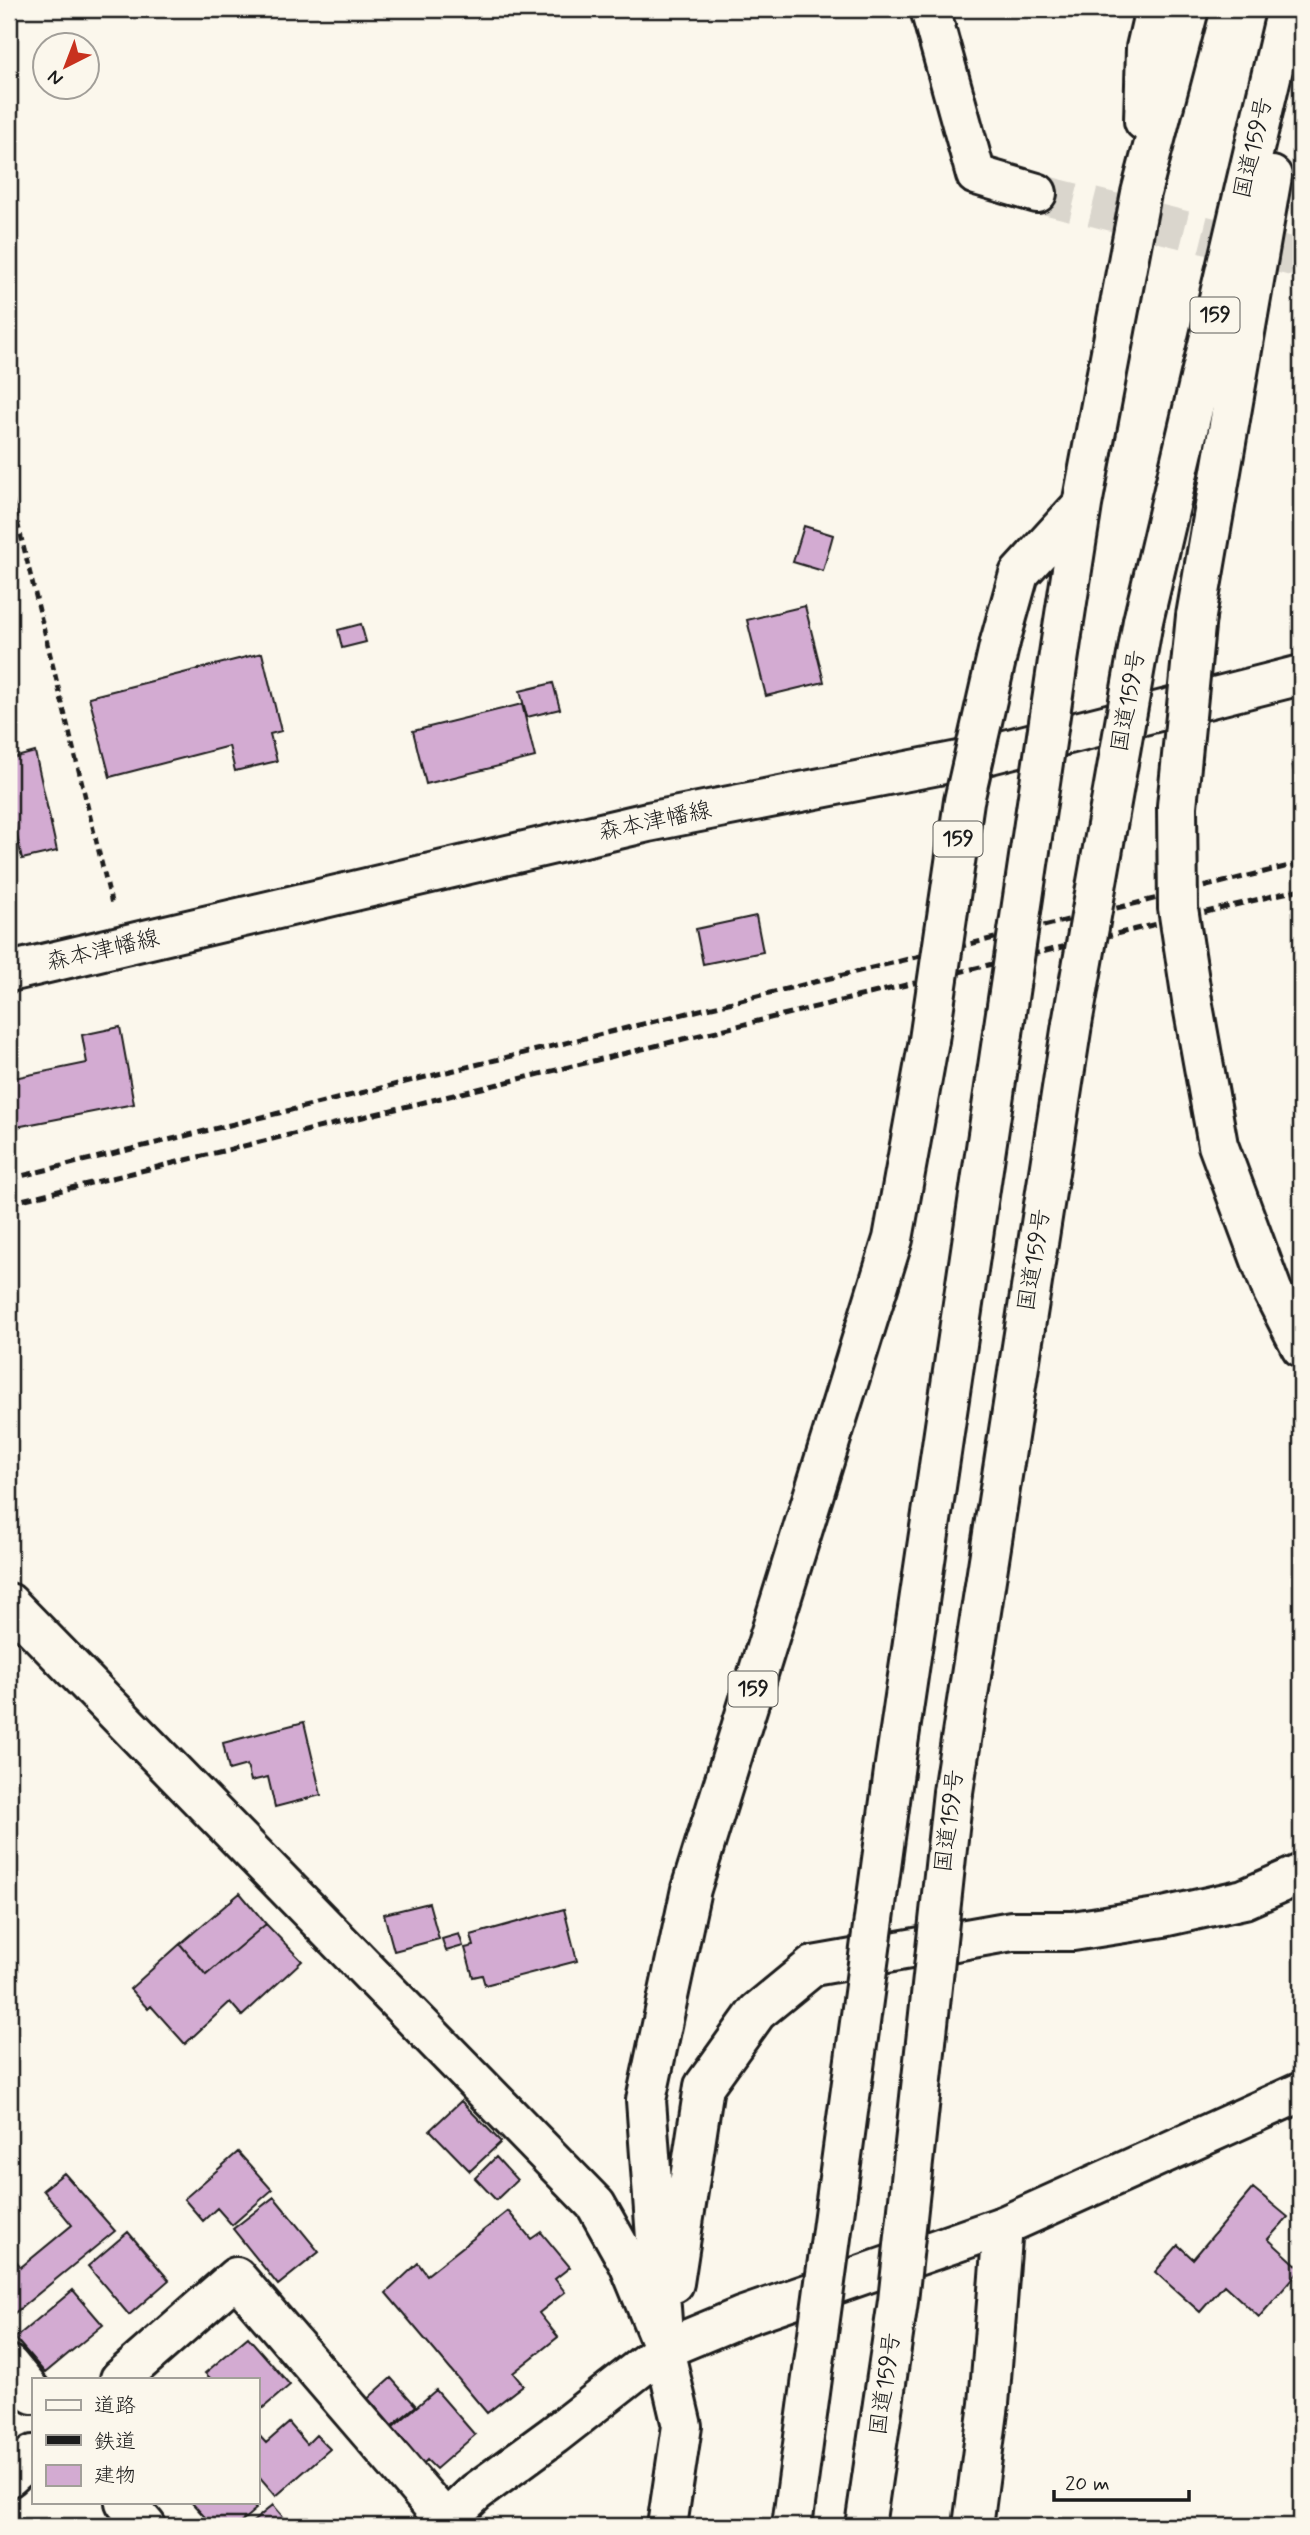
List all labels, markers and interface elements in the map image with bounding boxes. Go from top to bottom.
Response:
north arrow [32,32,102,102]
text: N [43,64,69,91]
street label: 国道159号 [1228,94,1280,202]
road number: 159 [1190,298,1240,332]
street label: 国道159号 [1105,647,1153,755]
street label: 森本津幡線 [596,795,714,849]
road number: 159 [934,822,982,856]
street label: 森本津幡線 [44,923,162,979]
street label: 国道159号 [1012,1206,1058,1314]
road number: 159 [728,1672,778,1706]
street label: 国道159号 [929,1768,971,1874]
street label: 国道159号 [864,2331,908,2437]
legend [32,2378,259,2504]
text: 道路 [94,2392,136,2420]
text: 鉄道 [94,2428,136,2456]
scale bar [1054,2458,1189,2502]
text: 建物 [94,2462,136,2490]
text: 20 m [1065,2470,1110,2498]

